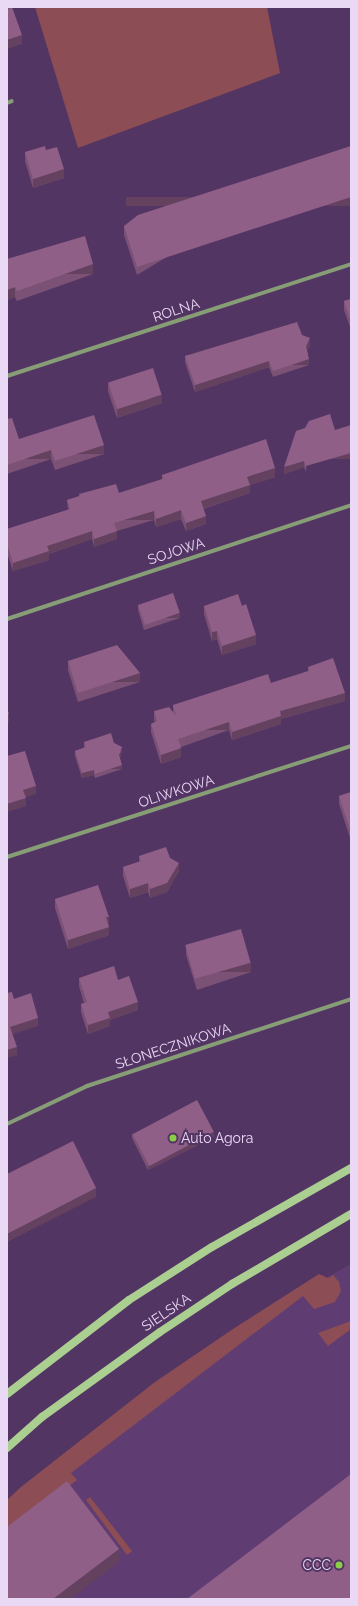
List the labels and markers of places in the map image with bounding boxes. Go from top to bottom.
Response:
place label: Auto Agora [181,1130,254,1146]
marker: Auto Agora [168,1133,178,1143]
place label: CCC [302,1557,331,1573]
marker: CCC [334,1560,344,1570]

